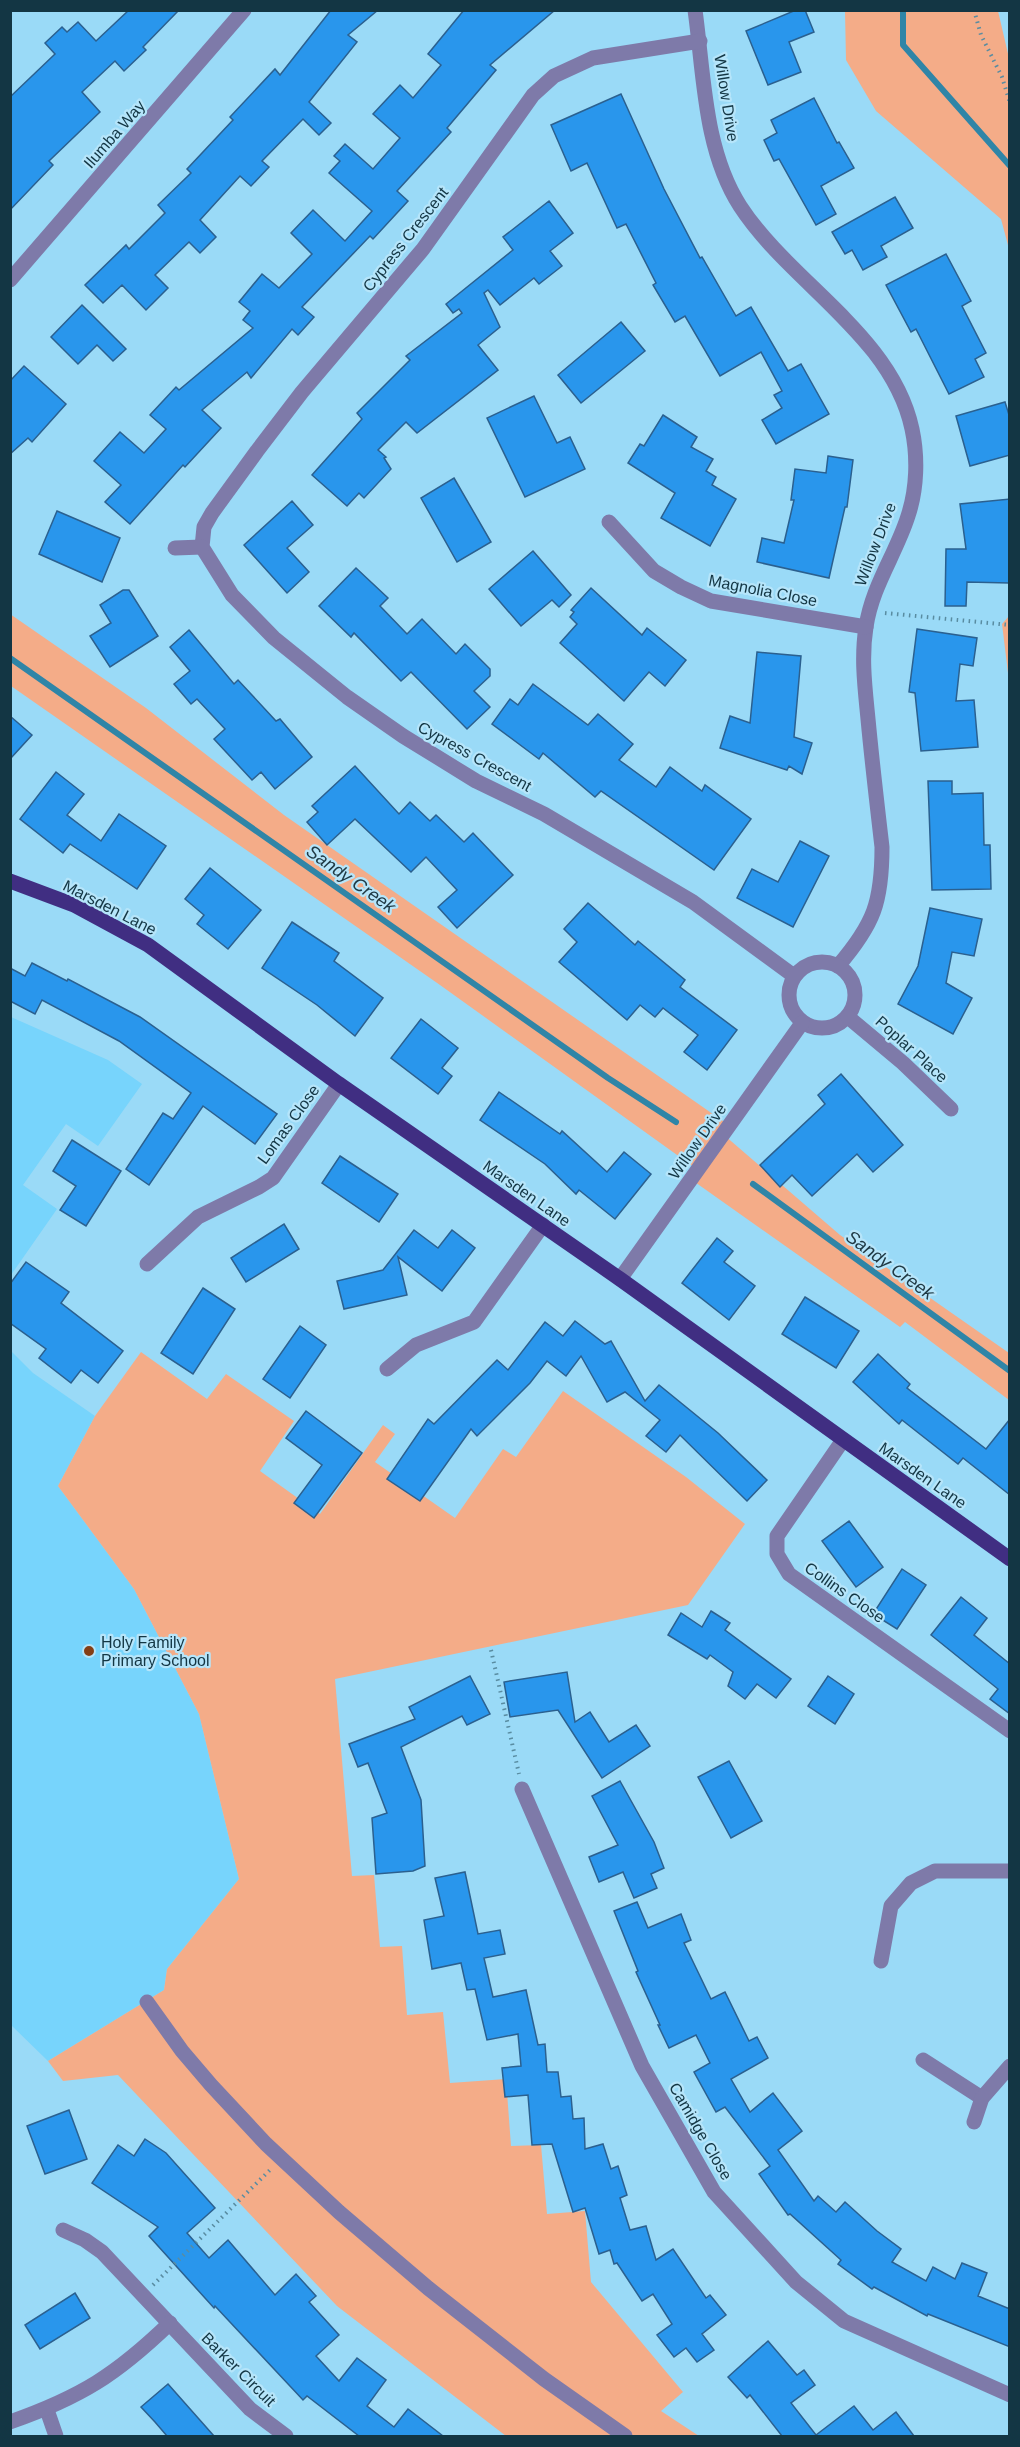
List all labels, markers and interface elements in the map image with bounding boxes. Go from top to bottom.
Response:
street label: Willow Drive [711,53,742,143]
street label: Ilumba Way [80,97,148,172]
street label: Cypress Crescent [360,184,452,295]
street label: Willow Drive [852,500,899,588]
street label: Magnolia Close [707,572,819,609]
street label: Cypress Crescent [415,718,535,795]
water label: Sandy Creek [303,841,400,918]
street label: Marsden Lane [60,877,159,938]
street label: Poplar Place [872,1013,951,1086]
street label: Lomas Close [254,1081,323,1167]
street label: Willow Drive [665,1100,730,1182]
street label: Marsden Lane [480,1157,574,1230]
water label: Sandy Creek [842,1226,939,1304]
street label: Marsden Lane [876,1439,970,1512]
street label: Collins Close [802,1559,888,1626]
place label: Holy Family Primary School [101,1634,209,1669]
marker: Holy Family Primary School [82,1644,96,1658]
street label: Camidge Close [666,2080,735,2183]
street label: Barker Circuit [198,2329,279,2410]

